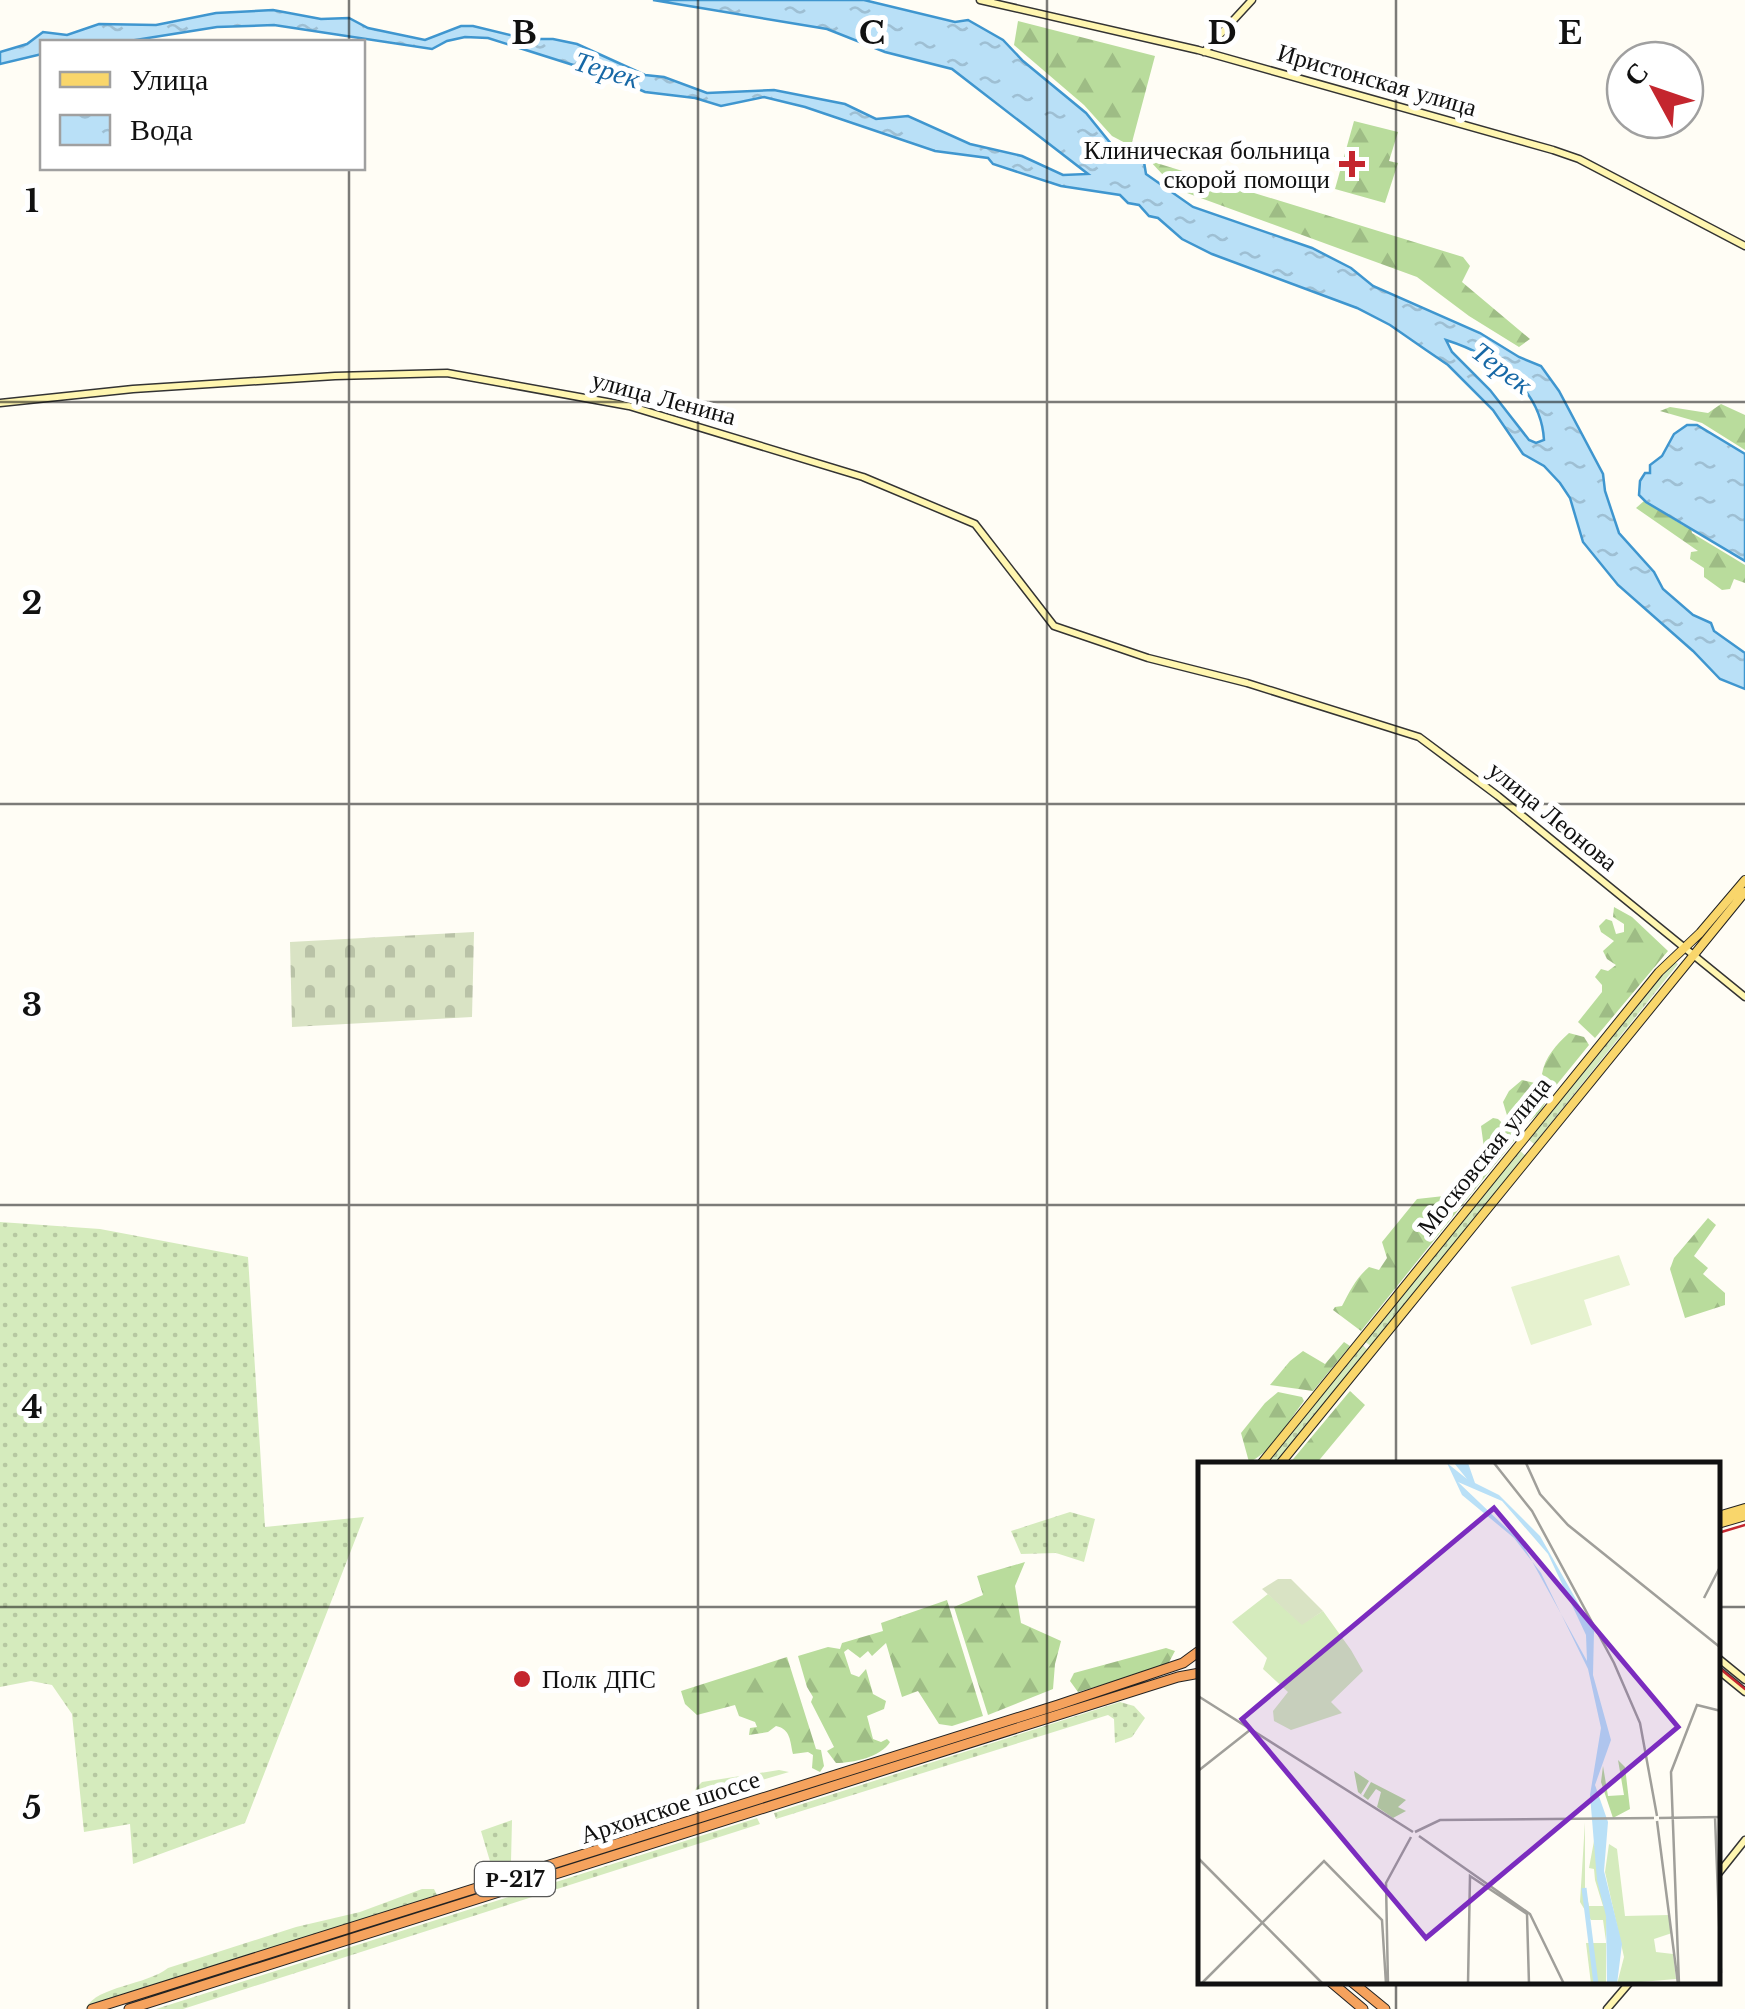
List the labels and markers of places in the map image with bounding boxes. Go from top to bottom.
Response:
place label: Клиническая больница скорой помощи [1084,135,1330,195]
marker: Клиническая больница скорой помощи [1339,151,1365,177]
place label: Полк ДПС [542,1664,656,1695]
marker: Полк ДПС [511,1668,533,1690]

